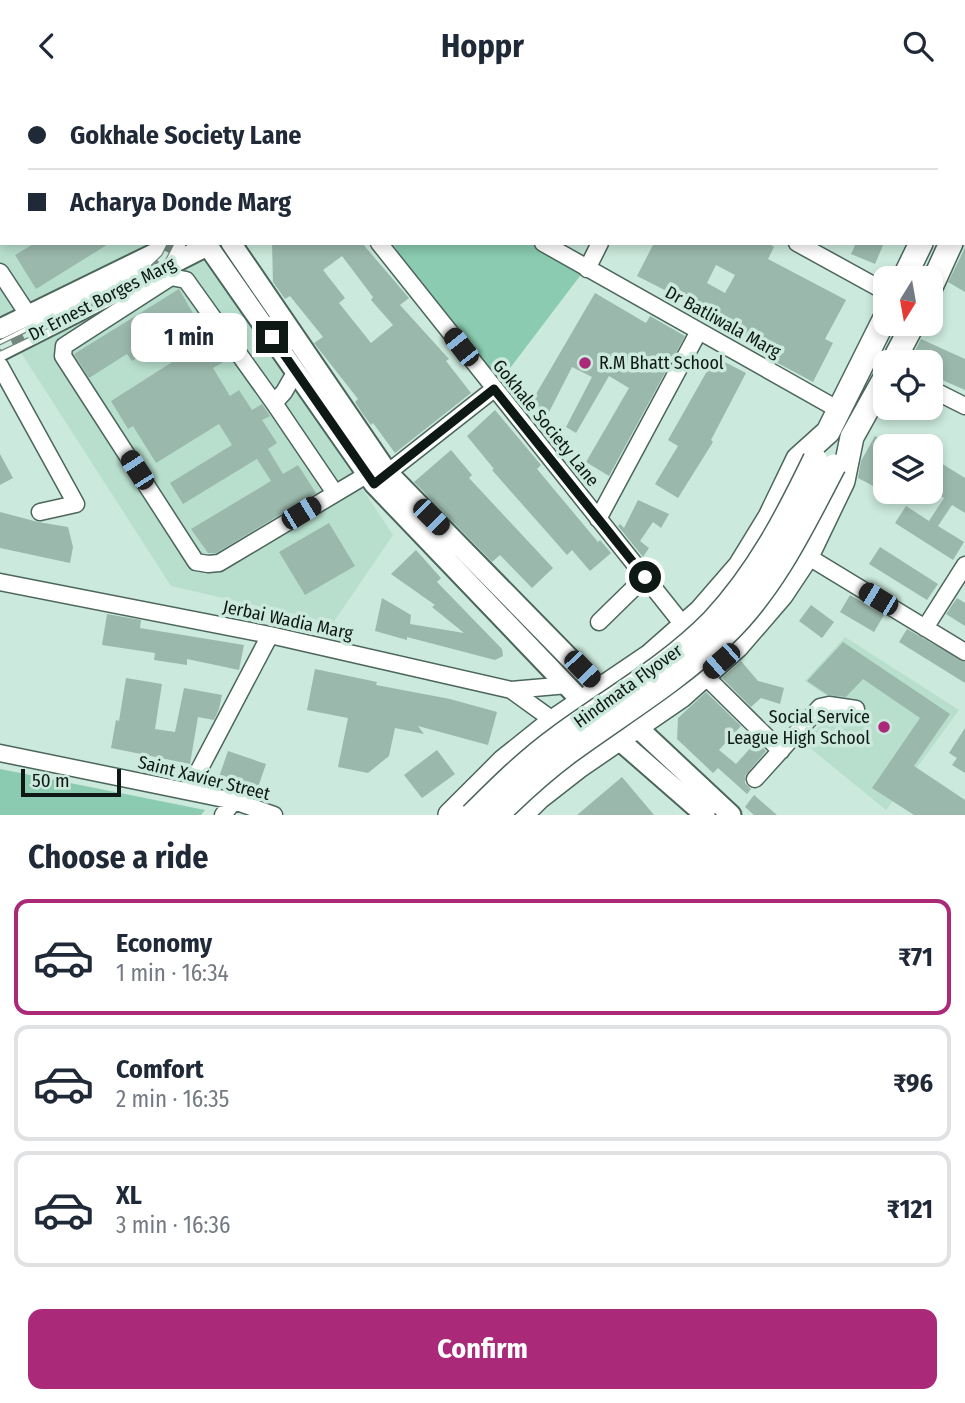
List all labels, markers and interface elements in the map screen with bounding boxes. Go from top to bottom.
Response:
icon: back [28,27,66,65]
text: Hoppr [441,27,524,65]
icon: search [899,27,937,65]
text: Gokhale Society Lane [70,120,301,151]
text: Acharya Donde Marg [70,187,291,218]
street label: Dr Ernest Borges Marg [25,252,180,346]
north arrow [873,266,943,336]
map controls [873,266,943,504]
street label: Dr Batliwala Marg [661,281,785,363]
callout: 1 min [132,313,247,361]
route end [256,321,288,353]
text: 1 min [164,323,214,351]
car [440,324,483,370]
button: locate [873,350,943,420]
place label: R.M Bhatt School [599,352,724,374]
street label: Gokhale Society Lane [488,355,604,491]
marker: R.M Bhatt School [577,355,593,371]
button: layers [873,434,943,504]
car [117,447,158,493]
car [278,493,325,533]
car [409,495,454,539]
route start [629,561,661,593]
car [855,579,902,619]
street label: Jerbai Wadia Marg [221,595,355,645]
street label: Hindmata Flyover [569,639,687,733]
car [699,639,744,683]
car [560,647,605,691]
place label: Social Service League High School [727,706,870,749]
marker: Social Service League High School [876,719,892,735]
street label: Saint Xavier Street [136,751,272,805]
scale bar [21,766,121,798]
text: 50 m [32,769,70,792]
text: Choose a ride [28,838,209,876]
icon: car [32,926,95,989]
text: Economy [116,928,212,959]
text: ₹71 [898,942,933,973]
text: 1 min · 16:34 [116,959,229,987]
icon: car [32,1052,95,1115]
text: Comfort [116,1054,204,1085]
text: ₹96 [893,1068,933,1099]
text: 2 min · 16:35 [116,1085,229,1113]
icon: car [32,1178,95,1241]
text: XL [116,1180,142,1211]
text: ₹121 [887,1194,933,1225]
text: 3 min · 16:36 [116,1211,230,1239]
button: Confirm [28,1309,937,1389]

